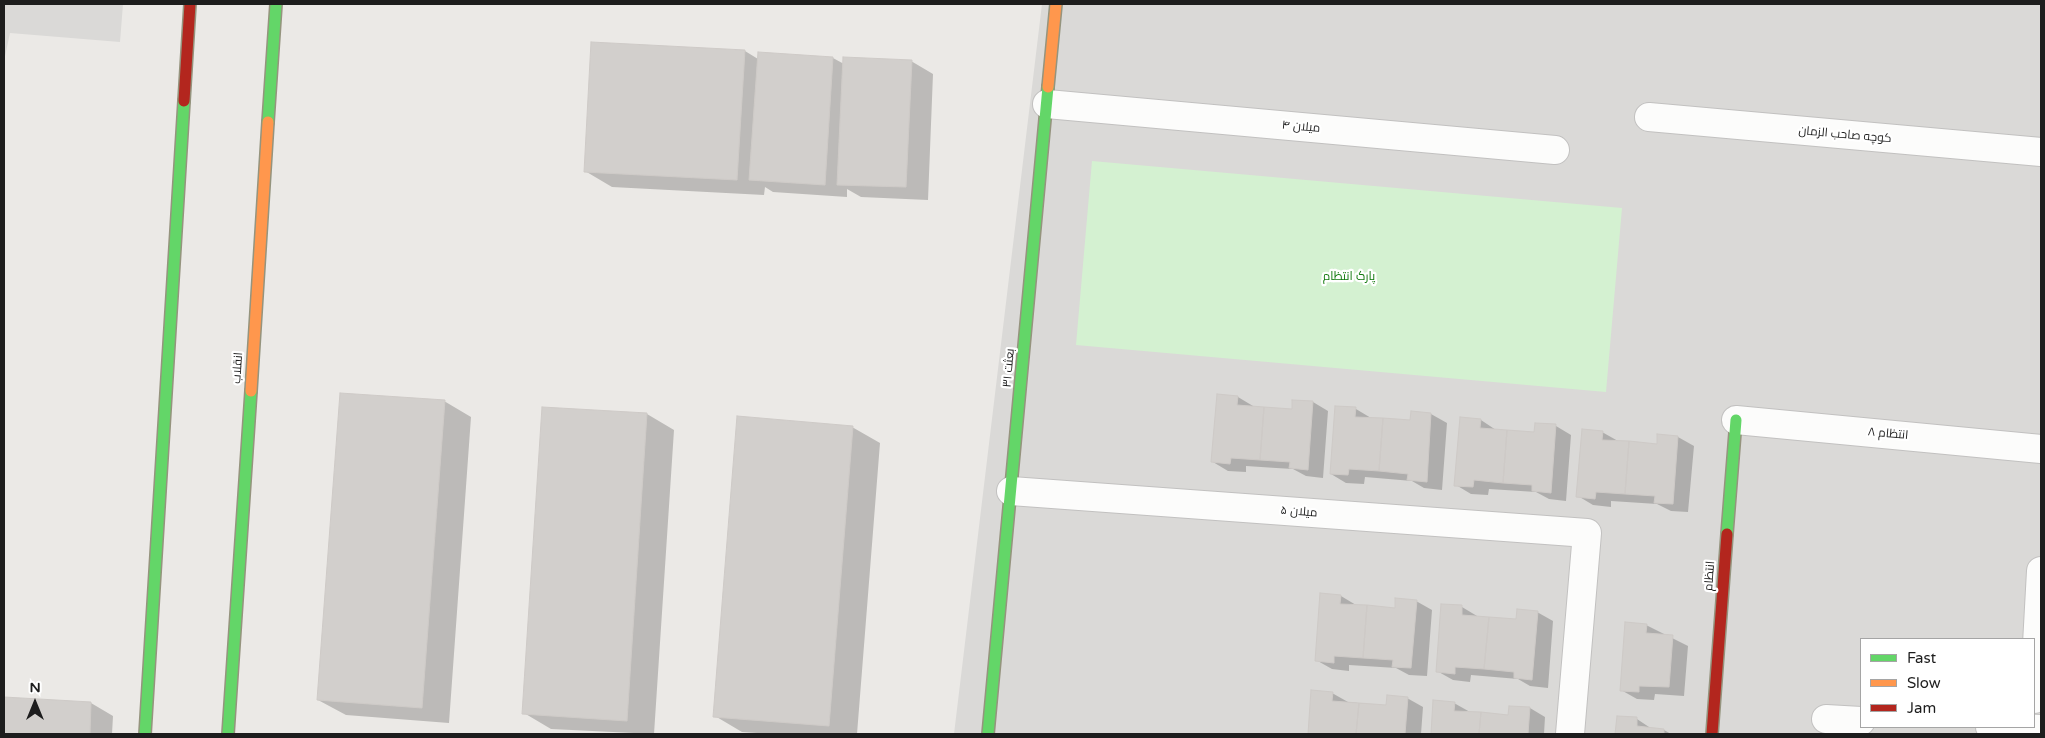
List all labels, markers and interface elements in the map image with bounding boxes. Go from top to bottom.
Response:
street label: میلان ۴ [1281,118,1321,136]
street label: کوچه صاحب الزمان [1798,124,1892,146]
park label: پارک انتظام [1323,270,1375,284]
street label: بعثت ۳۱ [1000,348,1018,388]
street label: انقلاب [230,352,246,384]
street label: انتظام ۸ [1867,425,1909,443]
street label: میلان ۵ [1280,504,1318,520]
street label: انتظام [1702,561,1718,591]
legend [1860,638,2035,728]
text: Fast [1907,649,1936,667]
text: Slow [1907,674,1941,692]
north arrow [10,678,60,728]
text: N [29,679,41,696]
text: Jam [1907,699,1936,717]

